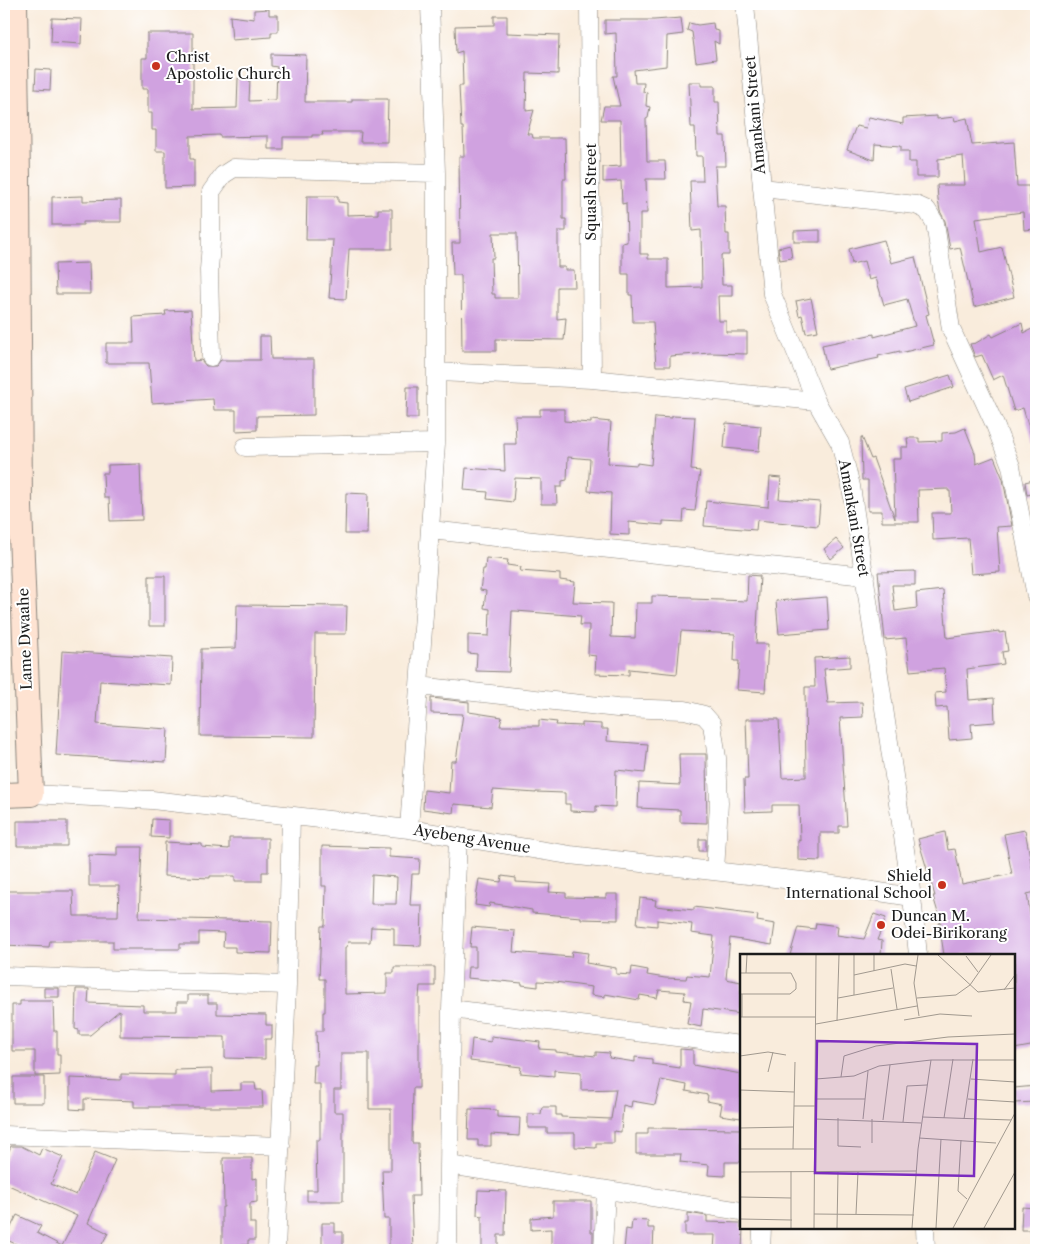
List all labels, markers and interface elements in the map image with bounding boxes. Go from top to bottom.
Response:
place label: Christ Apostolic Church [165,47,292,83]
street label: Amankani Street [740,54,769,176]
marker: Christ Apostolic Church [150,60,162,72]
street label: Squash Street [581,142,600,241]
street label: Amankani Street [835,457,874,579]
street label: Lame Dwaahe [13,588,36,690]
street label: Ayebeng Avenue [411,820,532,857]
place label: Shield International School [786,866,933,902]
marker: Shield International School [936,879,948,891]
place label: Duncan M. Odei-Birikorang [891,906,1007,942]
marker: Duncan M. Odei-Birikorang [875,919,887,931]
inset map [740,954,1015,1229]

